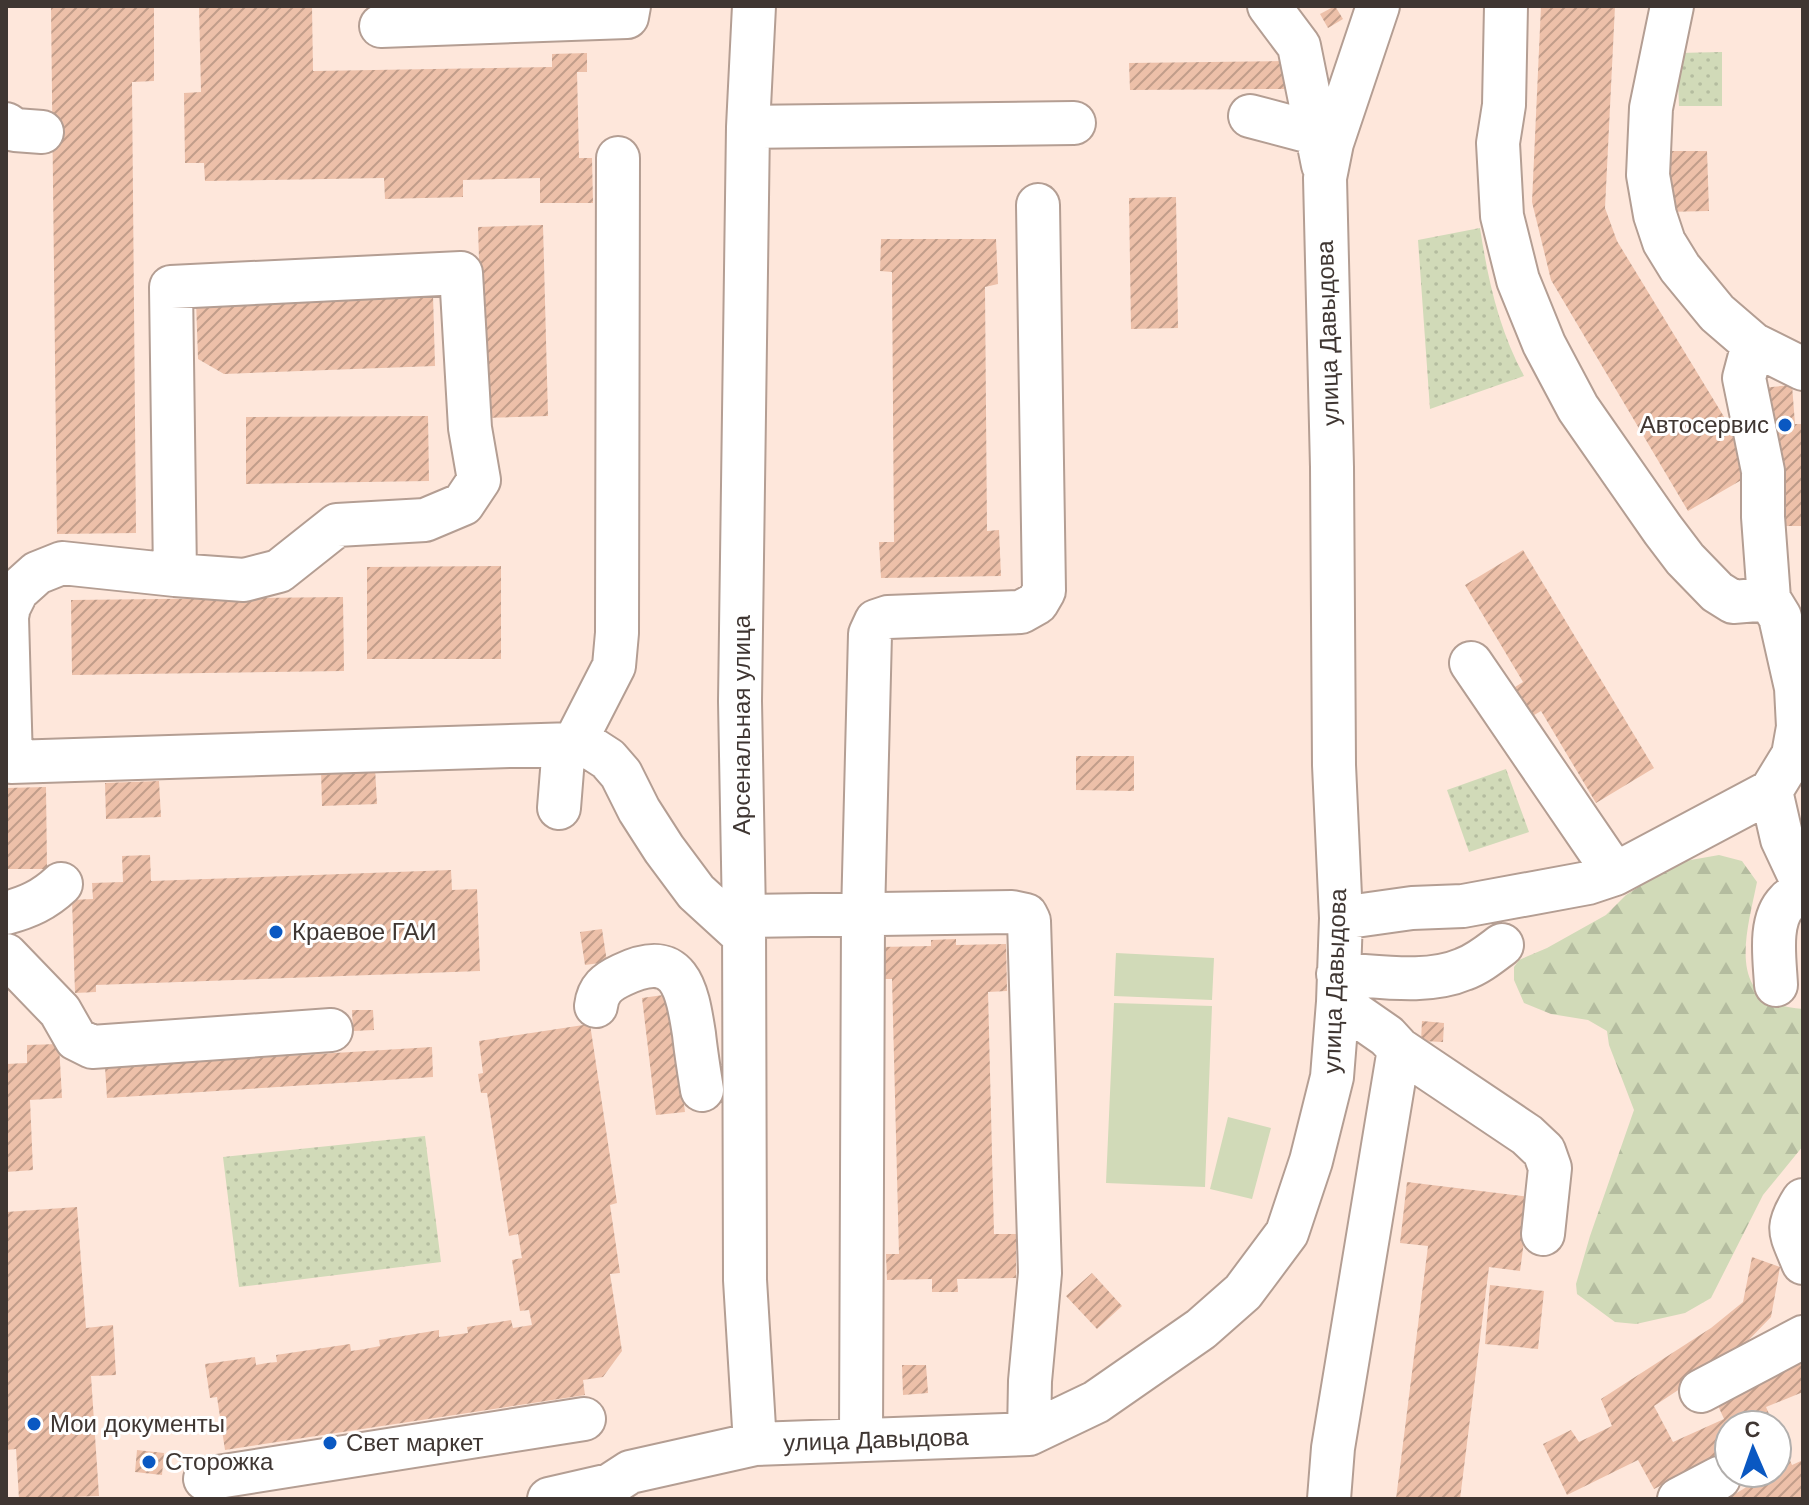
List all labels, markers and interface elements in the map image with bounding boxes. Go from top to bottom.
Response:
street label: улица Давыдова [1311,239,1344,426]
place label: Автосервис [1640,411,1769,438]
marker: Автосервис [1776,416,1794,434]
street label: Арсенальная улица [728,614,755,835]
street label: улица Давыдова [1318,887,1351,1074]
place label: Краевое ГАИ [292,918,437,945]
marker: Краевое ГАИ [267,923,285,941]
north arrow [1713,1409,1793,1489]
place label: Мои документы [50,1410,225,1437]
marker: Мои документы [25,1415,43,1433]
text: С [1744,1417,1761,1442]
street label: улица Давыдова [783,1423,970,1456]
place label: Свет маркет [346,1429,484,1456]
marker: Свет маркет [321,1434,339,1452]
place label: Сторожка [165,1448,274,1475]
marker: Сторожка [140,1453,158,1471]

